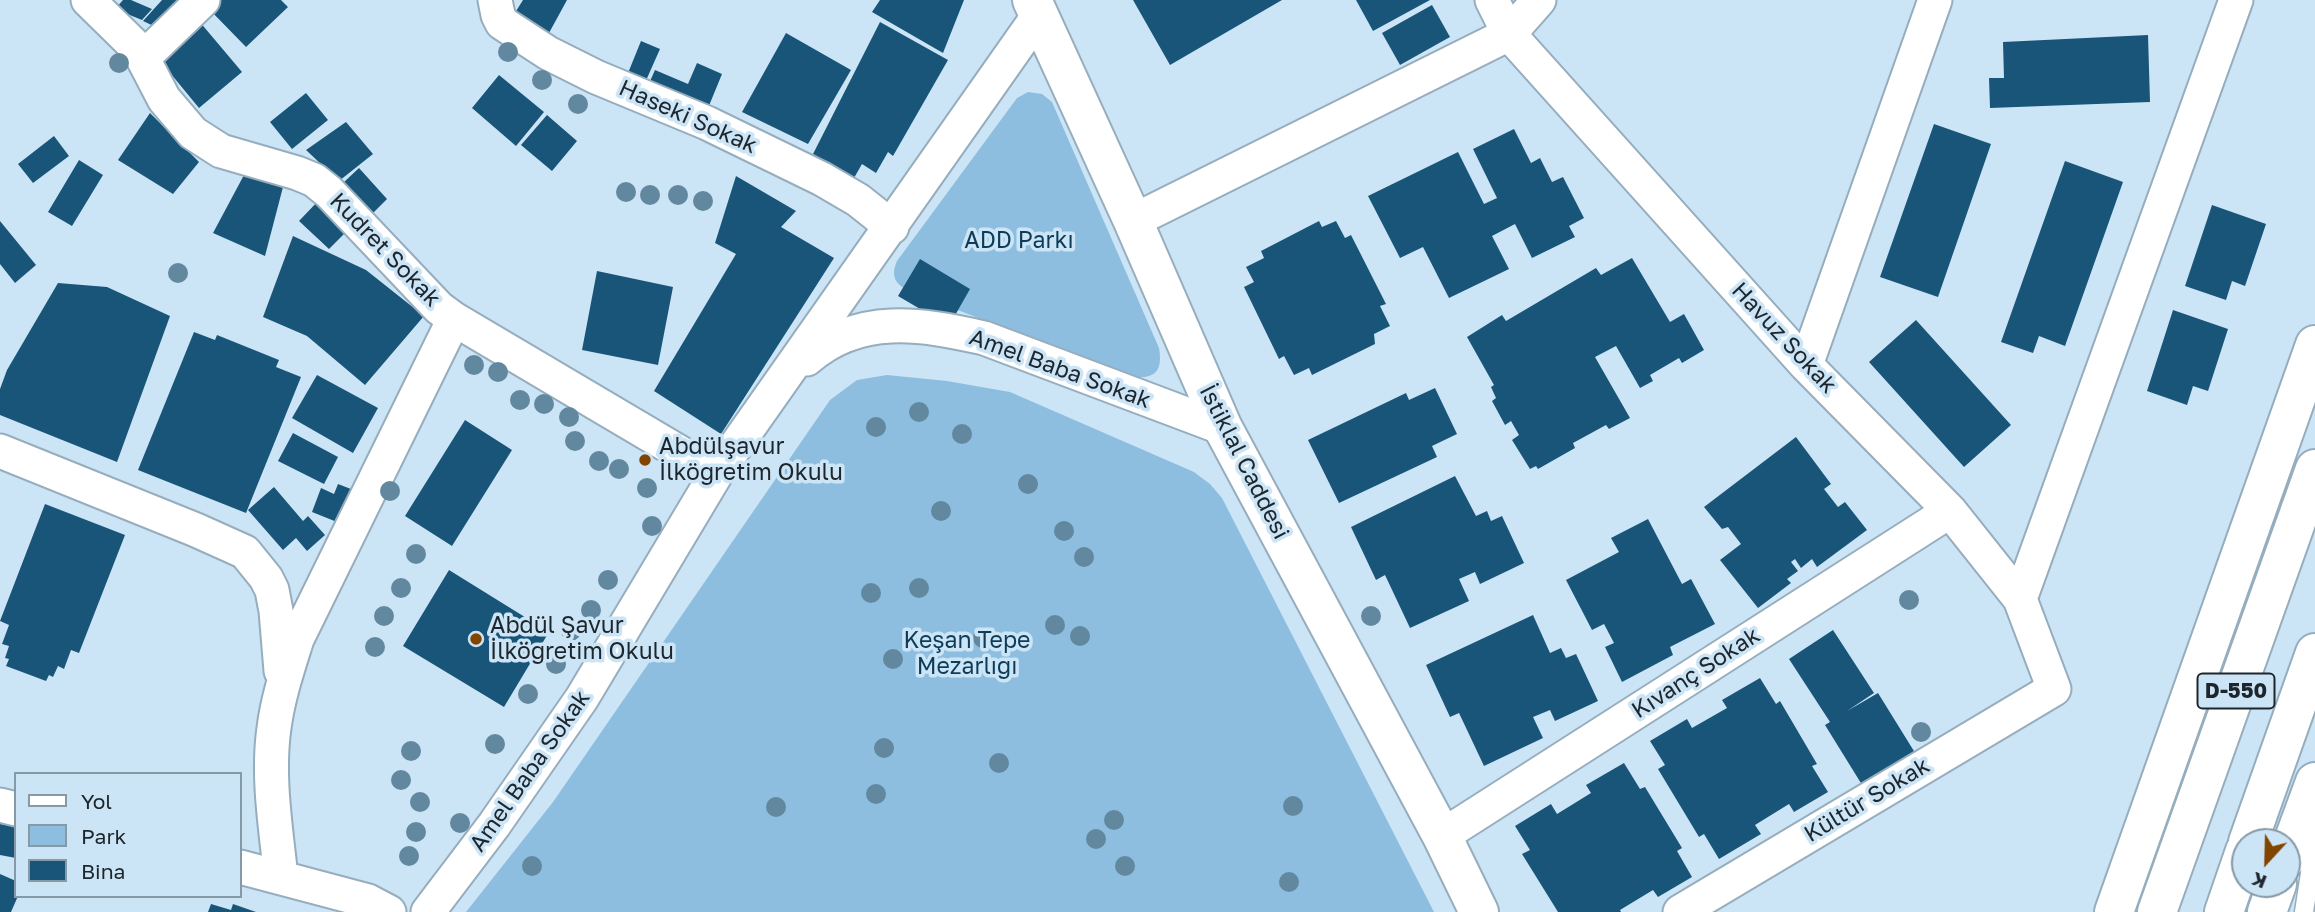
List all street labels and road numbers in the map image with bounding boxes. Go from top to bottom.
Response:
street label: Haseki Sokak [615,74,761,160]
street label: Kudret Sokak [324,187,446,313]
street label: Havuz Sokak [1726,277,1842,399]
street label: Amel Baba Sokak [966,323,1154,415]
street label: İstiklal Caddesi [1193,380,1295,544]
street label: Kıvanç Sokak [1627,621,1765,725]
road number: D-550 [2198,674,2274,708]
street label: Amel Baba Sokak [464,685,596,857]
street label: Kültür Sokak [1799,752,1935,848]

